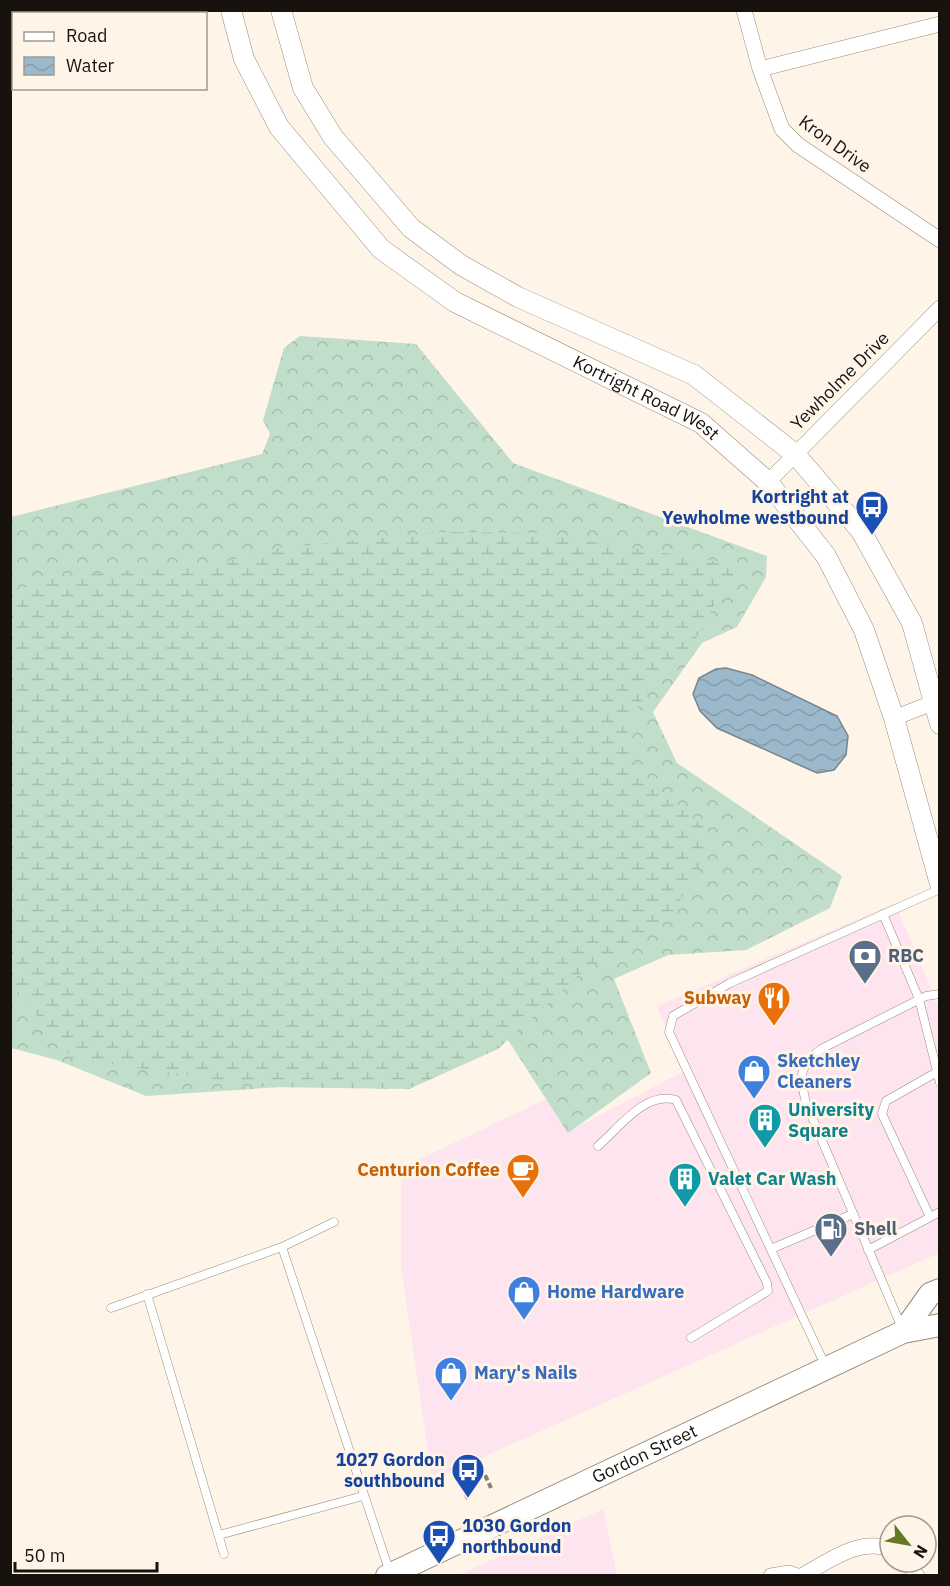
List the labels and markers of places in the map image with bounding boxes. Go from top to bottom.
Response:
place label: Kortright at Yewholme westbound [662,485,849,529]
bus stop icon: Kortright at Yewholme westbound [854,489,890,536]
bank icon: RBC [847,938,883,985]
place label: RBC [888,944,924,967]
restaurant icon: Subway [756,980,792,1027]
place label: Subway [684,986,751,1009]
place label: Sketchley Cleaners [777,1049,861,1093]
shop icon: Sketchley Cleaners [736,1053,772,1100]
place label: University Square [788,1098,874,1142]
building icon: University Square [747,1102,783,1149]
cafe icon: Centurion Coffee [505,1152,541,1199]
place label: Centurion Coffee [357,1158,500,1181]
building icon: Valet Car Wash [667,1161,703,1208]
place label: Valet Car Wash [708,1167,836,1190]
fuel station icon: Shell [813,1211,849,1258]
place label: Shell [854,1217,897,1240]
shop icon: Home Hardware [506,1274,542,1321]
place label: Home Hardware [547,1280,684,1303]
shop icon: Mary's Nails [433,1355,469,1402]
place label: Mary's Nails [474,1361,577,1384]
place label: 1027 Gordon southbound [335,1448,445,1492]
bus stop icon: 1027 Gordon southbound [450,1452,486,1499]
place label: 1030 Gordon northbound [462,1514,572,1558]
bus stop icon: 1030 Gordon northbound [421,1518,457,1565]

